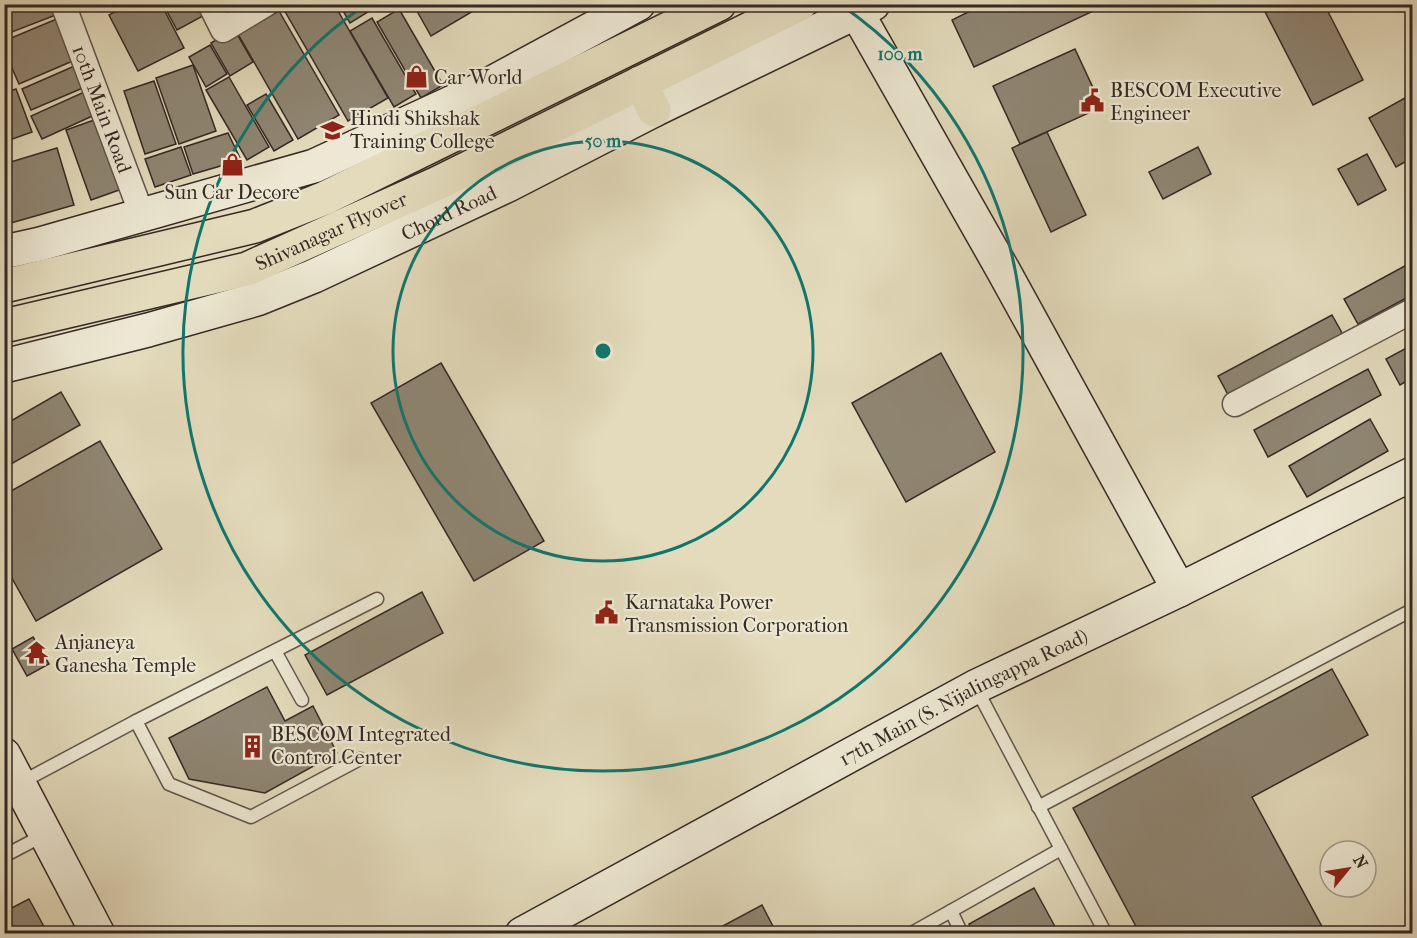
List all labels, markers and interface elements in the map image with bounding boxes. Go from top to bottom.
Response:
street label: 10th Main Road [68,42,137,177]
text: 100 m [877,44,924,65]
shop icon: Car World [403,64,429,90]
place label: Car World [434,66,524,89]
place label: BESCOM Executive Engineer [1110,79,1282,125]
public building icon: BESCOM Executive Engineer [1079,88,1105,114]
place label: Hindi Shikshak Training College [350,107,495,153]
school or university icon: Hindi Shikshak Training College [319,117,345,143]
text: 50 m [585,131,622,152]
shop icon: Sun Car Decore [219,151,245,177]
street label: Chord Road [397,180,501,245]
place label: Sun Car Decore [164,181,300,204]
street label: Shivanagar Flyover [252,187,411,275]
centre of rings [593,341,613,361]
place label: Karnataka Power Transmission Corporation [625,591,849,637]
public building icon: Karnataka Power Transmission Corporation [594,600,620,626]
street label: 17th Main (S. Nijalingappa Road) [835,624,1091,770]
place label: Anjaneya Ganesha Temple [54,631,196,677]
temple icon: Anjaneya Ganesha Temple [24,640,50,666]
place label: BESCOM Integrated Control Center [271,723,452,769]
building icon: BESCOM Integrated Control Center [240,733,266,759]
north arrow [1318,839,1378,899]
text: N [1349,852,1372,873]

